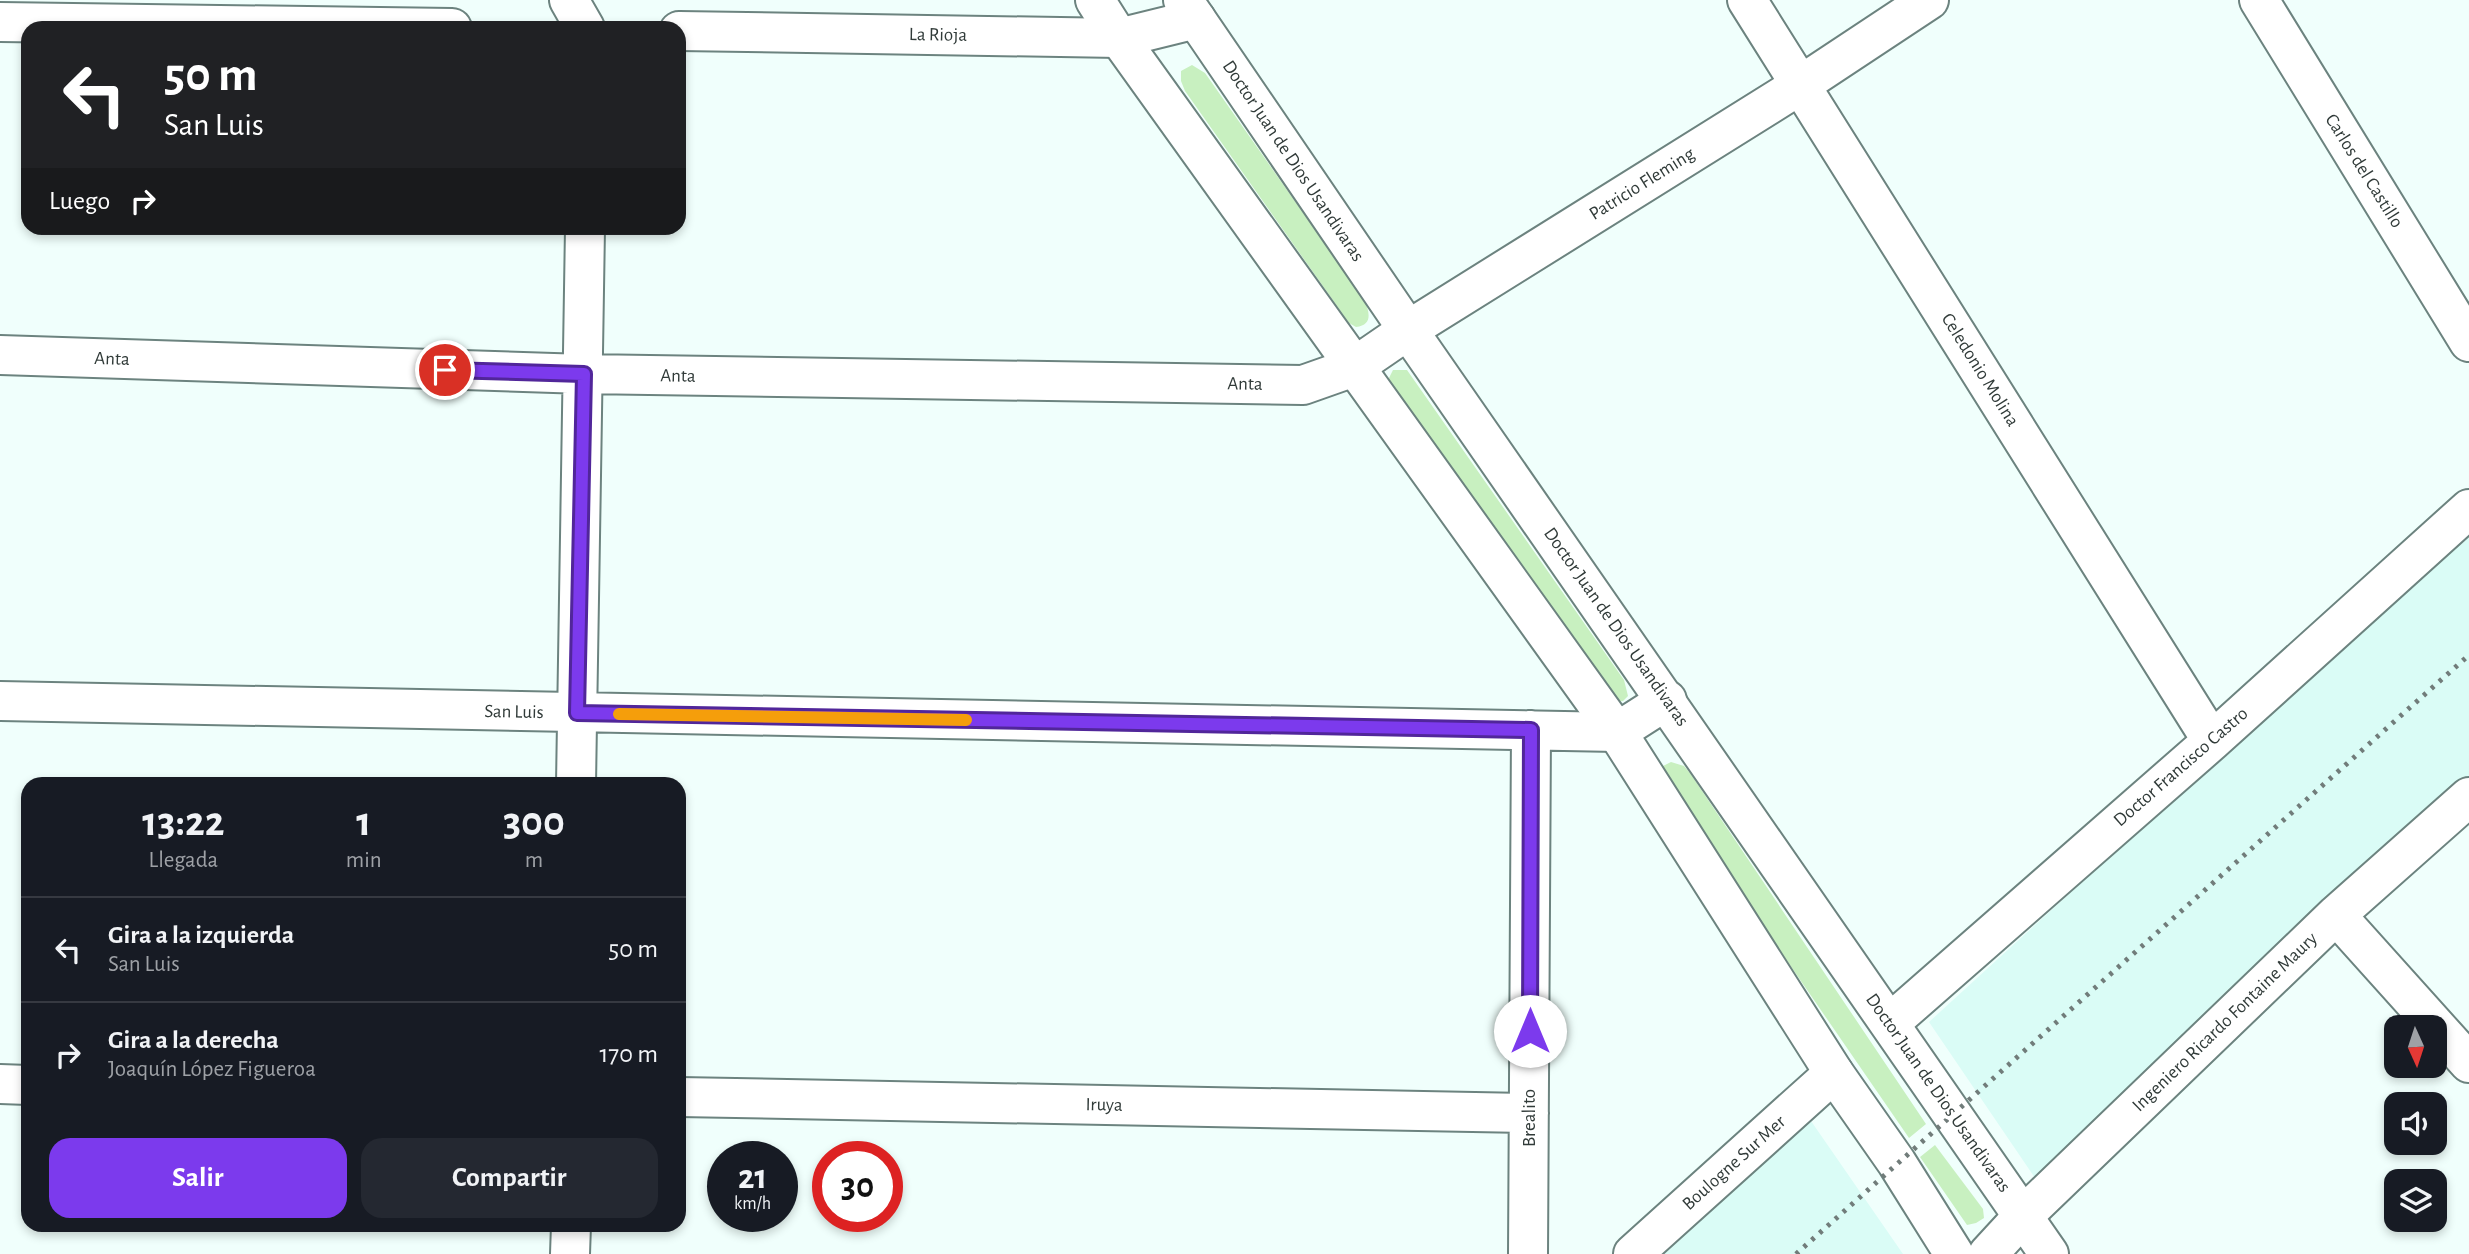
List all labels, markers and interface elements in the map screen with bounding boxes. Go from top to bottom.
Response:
street label: La Rioja [909,25,967,45]
icon: left [49,49,140,140]
text: 50 m [164,51,258,100]
street label: Doctor Juan de Dios Usandivaras [1219,57,1367,265]
text: San Luis [164,109,264,141]
street label: Carlos del Castillo [2321,111,2407,231]
street label: Patricio Fleming [1586,144,1698,224]
icon: right [124,182,162,220]
text: Luego [49,188,110,214]
street label: Celedonio Molina [1938,310,2022,430]
pin [415,340,475,400]
street label: Anta [94,349,130,369]
icon: arrive [426,351,464,389]
street label: Anta [660,366,696,386]
street label: Anta [1227,374,1263,394]
street label: Doctor Juan de Dios Usandivaras [1540,524,1692,730]
street label: San Luis [484,702,544,722]
street label: Doctor Francisco Castro [2110,704,2252,830]
text: 13:22 [142,801,225,843]
text: 1 [356,801,371,843]
text: 300 [503,801,565,843]
text: Llegada [149,849,218,872]
text: min [346,849,382,872]
text: m [525,849,543,872]
text: Gira a la izquierda [108,922,294,948]
street label: Ingeniero Ricardo Fontaine Maury [2129,929,2321,1115]
icon: left [49,931,87,969]
text: 50 m [608,936,658,962]
text: San Luis [108,953,180,976]
street label: Doctor Juan de Dios Usandivaras [1862,990,2014,1196]
position arrow [1493,994,1567,1068]
north arrow [2384,1015,2446,1078]
map controls [2384,1015,2447,1232]
text: Gira a la derecha [108,1027,279,1053]
icon: right [49,1036,87,1074]
text: 170 m [599,1041,658,1067]
text: Joaquín López Figueroa [108,1058,316,1081]
street label: Brealito [1520,1089,1539,1147]
button: sound [2384,1092,2447,1155]
street label: Iruya [1085,1095,1123,1115]
street label: Boulogne Sur Mer [1679,1112,1789,1214]
button: Salir [49,1138,347,1218]
button: Compartir [361,1138,658,1218]
speed limit sign: 30 [812,1141,903,1232]
text: 21 [738,1160,767,1195]
button: layers [2384,1169,2447,1232]
text: km/h [734,1195,771,1213]

